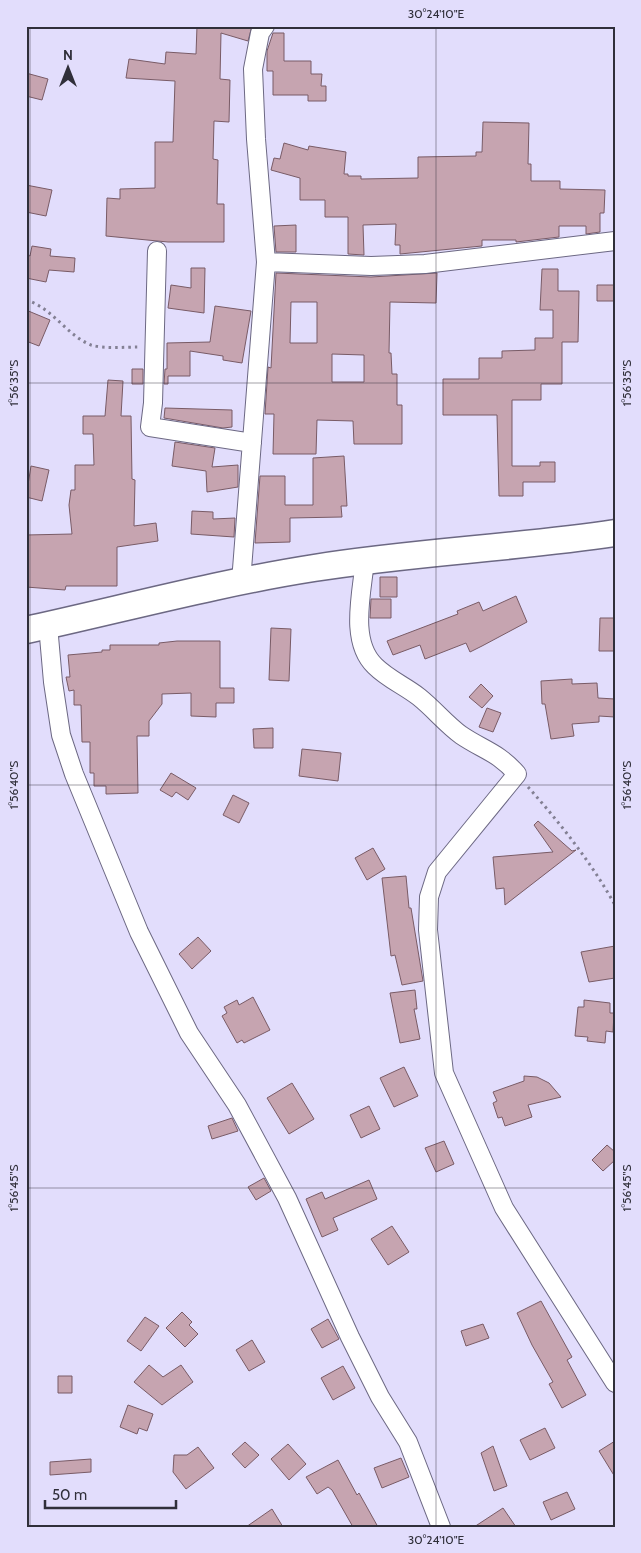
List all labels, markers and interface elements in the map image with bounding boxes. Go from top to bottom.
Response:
text: 30°24'10"E [408,6,465,21]
north arrow [42,42,92,92]
text: N [63,46,73,64]
text: 1°56'35"S [6,360,21,406]
text: 1°56'35"S [619,360,634,406]
text: 1°56'40"S [6,761,21,809]
text: 1°56'40"S [619,761,634,809]
text: 1°56'45"S [6,1165,21,1211]
text: 1°56'45"S [619,1165,634,1211]
scale bar [45,1478,176,1510]
text: 50 m [52,1486,87,1504]
text: 30°24'10"E [408,1532,465,1547]

